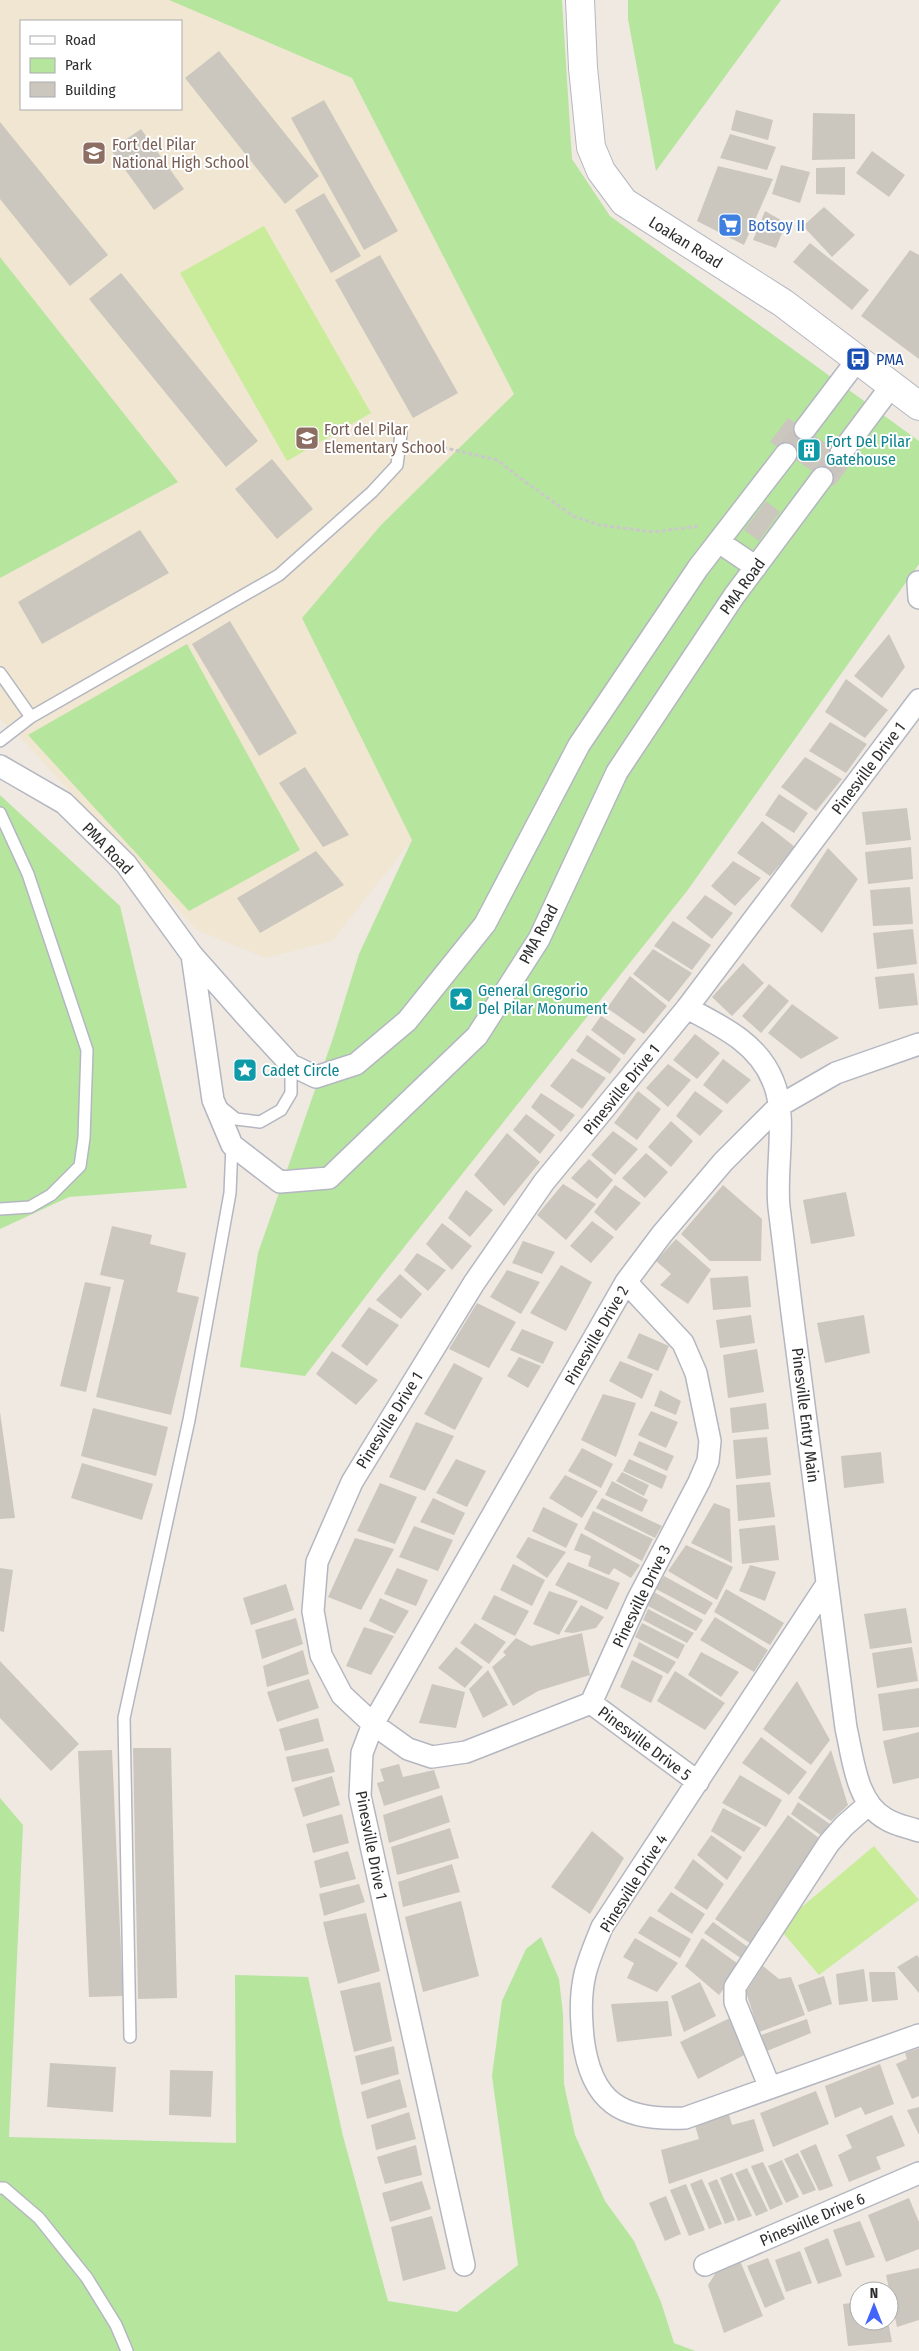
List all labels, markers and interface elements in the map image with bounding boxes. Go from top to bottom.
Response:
legend [20,20,182,110]
text: Road [65,31,96,49]
text: Park [65,56,92,74]
text: Building [65,81,116,99]
place label: Fort del Pilar National High School [112,135,249,172]
school or university icon: Fort del Pilar National High School [81,140,107,166]
street label: Loakan Road [645,212,726,273]
supermarket icon: Botsoy II [717,212,743,238]
place label: Botsoy II [748,216,805,235]
bus stop icon: PMA [845,346,871,372]
place label: PMA [876,350,904,369]
place label: Fort del Pilar Elementary School [324,420,446,457]
school or university icon: Fort del Pilar Elementary School [294,425,320,451]
place label: Fort Del Pilar Gatehouse [826,432,911,469]
building icon: Fort Del Pilar Gatehouse [796,437,822,463]
street label: PMA Road [716,555,769,618]
street label: Pinesville Drive 1 [828,718,909,818]
street label: PMA Road [78,819,137,878]
street label: PMA Road [515,901,562,967]
place label: General Gregorio Del Pilar Monument [478,981,608,1018]
place icon: General Gregorio Del Pilar Monument [448,986,474,1012]
street label: Pinesville Drive 1 [579,1040,664,1138]
place icon: Cadet Circle [232,1057,258,1083]
place label: Cadet Circle [262,1061,340,1080]
street label: Pinesville Drive 2 [560,1282,632,1388]
street label: Pinesville Entry Main [788,1347,823,1484]
street label: Pinesville Drive 1 [352,1368,427,1472]
street label: Pinesville Drive 3 [608,1542,674,1650]
street label: Pinesville Drive 5 [594,1702,695,1785]
street label: Pinesville Drive 1 [352,1789,391,1901]
street label: Pinesville Drive 4 [596,1831,671,1936]
street label: Pinesville Drive 6 [757,2189,868,2250]
north arrow [849,2281,899,2331]
text: N [870,2285,878,2302]

